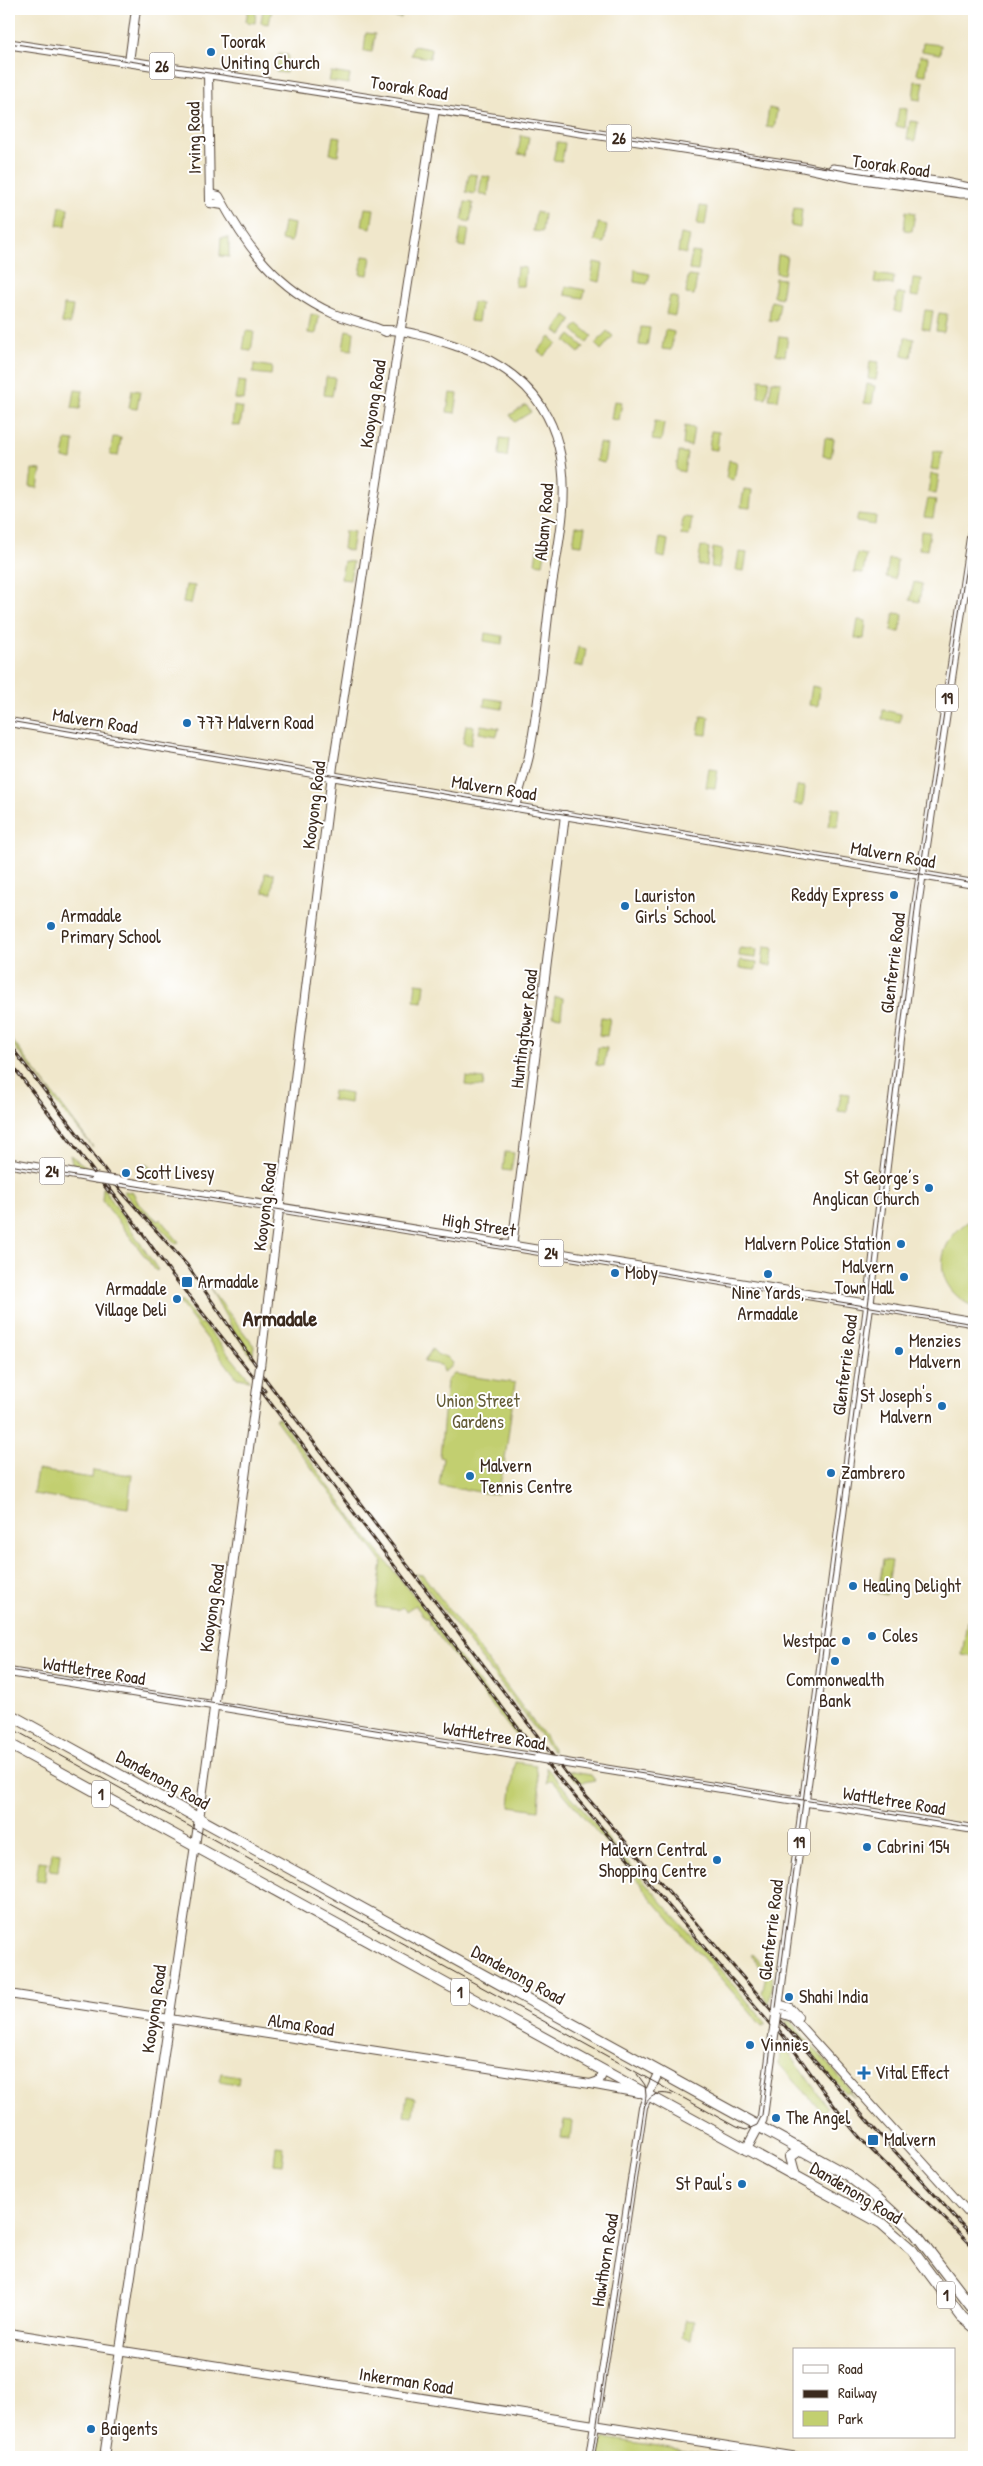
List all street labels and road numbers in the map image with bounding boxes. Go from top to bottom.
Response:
road number: 26 [150,52,174,80]
street label: Toorak Road [369,69,450,106]
street label: Irving Road [180,102,207,174]
road number: 26 [606,125,632,152]
street label: Toorak Road [851,148,931,183]
street label: Kooyong Road [353,358,392,450]
street label: Albany Road [528,482,559,562]
road number: 19 [936,684,958,711]
street label: Malvern Road [51,701,139,740]
street label: Kooyong Road [296,759,331,850]
street label: Malvern Road [450,768,538,807]
street label: Malvern Road [849,835,937,874]
street label: Glenferrie Road [874,911,911,1015]
street label: Huntingtower Road [504,968,543,1090]
road number: 24 [40,1158,64,1184]
street label: Kooyong Road [247,1161,282,1252]
street label: High Street [441,1206,518,1243]
road number: 24 [538,1240,564,1266]
street label: Glenferrie Road [826,1313,863,1417]
street label: Kooyong Road [193,1562,230,1654]
street label: Wattletree Road [41,1650,147,1691]
street label: Wattletree Road [441,1715,547,1756]
street label: Dandenong Road [112,1744,214,1815]
road number: 1 [92,1780,110,1808]
street label: Wattletree Road [841,1780,947,1821]
road number: 19 [788,1828,810,1855]
street label: Glenferrie Road [752,1878,789,1982]
street label: Dandenong Road [467,1939,569,2010]
street label: Kooyong Road [135,1963,172,2055]
road number: 1 [451,1978,469,2005]
street label: Alma Road [266,2007,336,2042]
street label: Dandenong Road [806,2155,907,2230]
street label: Hawthorn Road [585,2212,624,2308]
road number: 1 [937,2282,955,2308]
street label: Inkerman Road [357,2361,455,2400]

